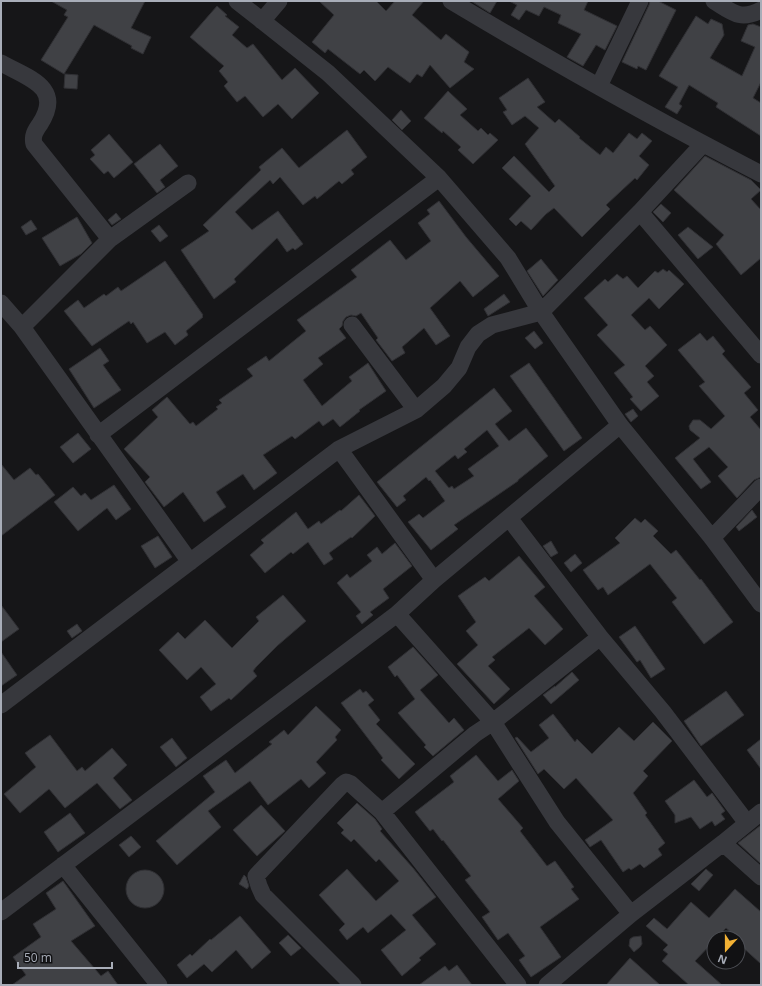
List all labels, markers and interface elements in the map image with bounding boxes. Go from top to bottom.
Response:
north arrow [706,930,746,970]
scale bar [18,944,112,970]
text: 50 m [24,949,52,966]
text: N [715,951,729,968]

